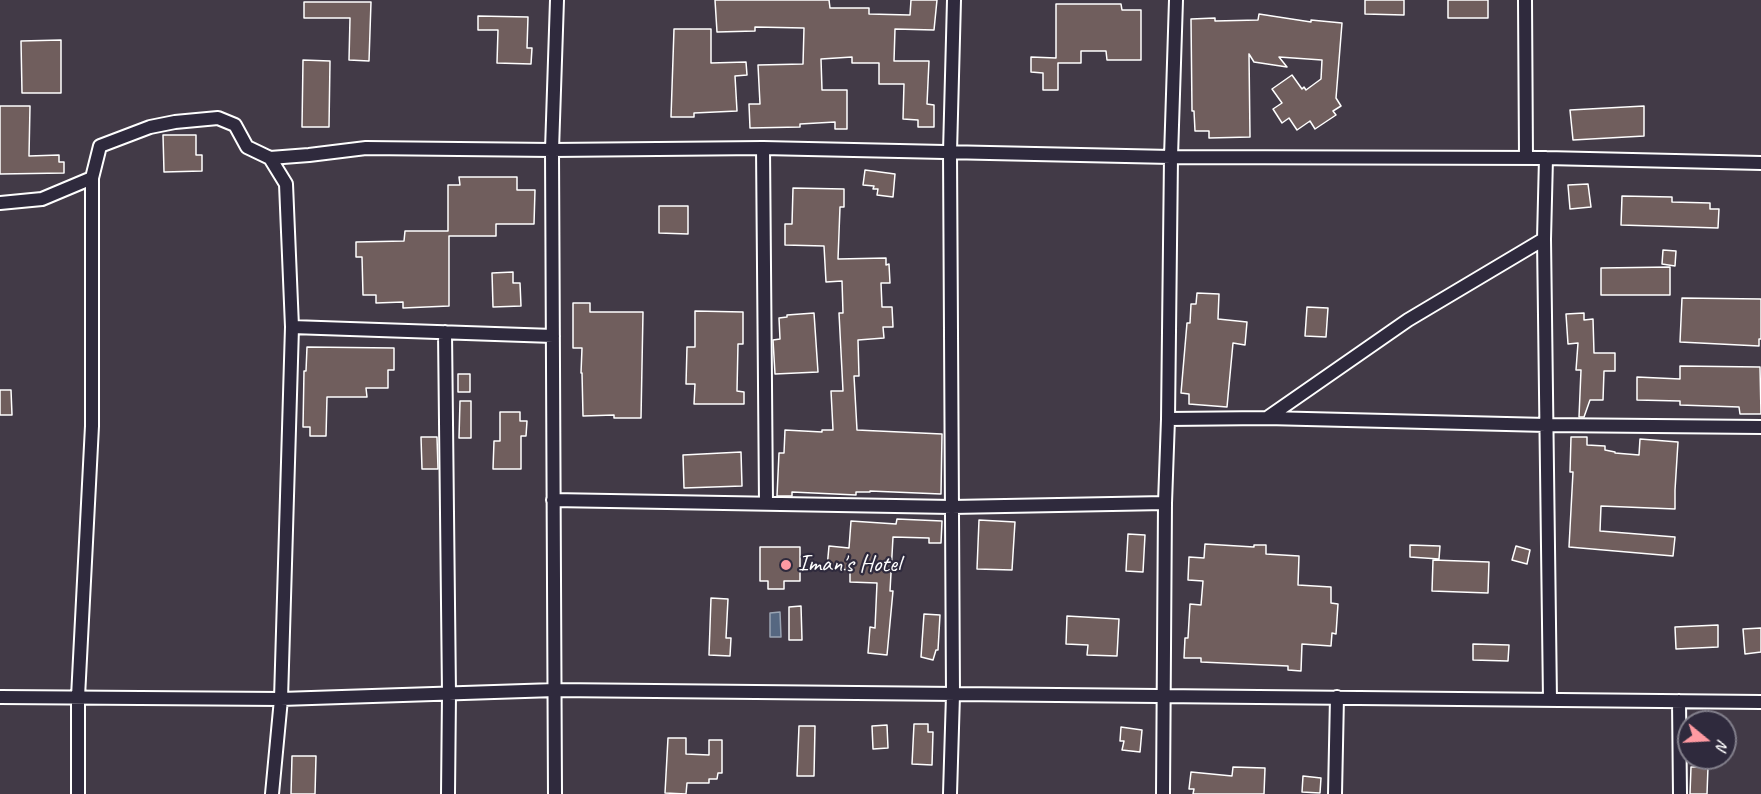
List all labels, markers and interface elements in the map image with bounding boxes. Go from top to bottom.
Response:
place label: Iman's Hotel [798,551,901,579]
marker: Iman's Hotel [779,558,793,572]
north arrow [1677,710,1737,770]
text: N [1711,737,1733,753]

